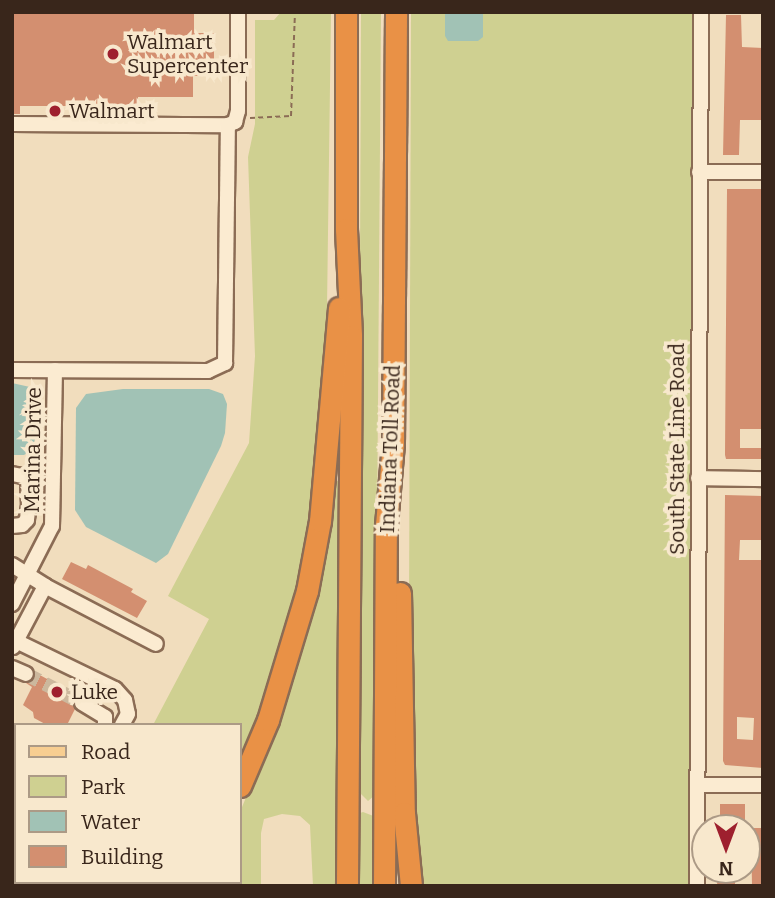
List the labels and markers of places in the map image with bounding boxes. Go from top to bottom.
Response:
place label: Walmart Supercenter [127,29,248,79]
marker: Walmart Supercenter [105,46,121,62]
place label: Walmart [69,98,155,124]
marker: Walmart [47,103,63,119]
place label: Luke [71,679,118,705]
marker: Luke [49,684,65,700]

